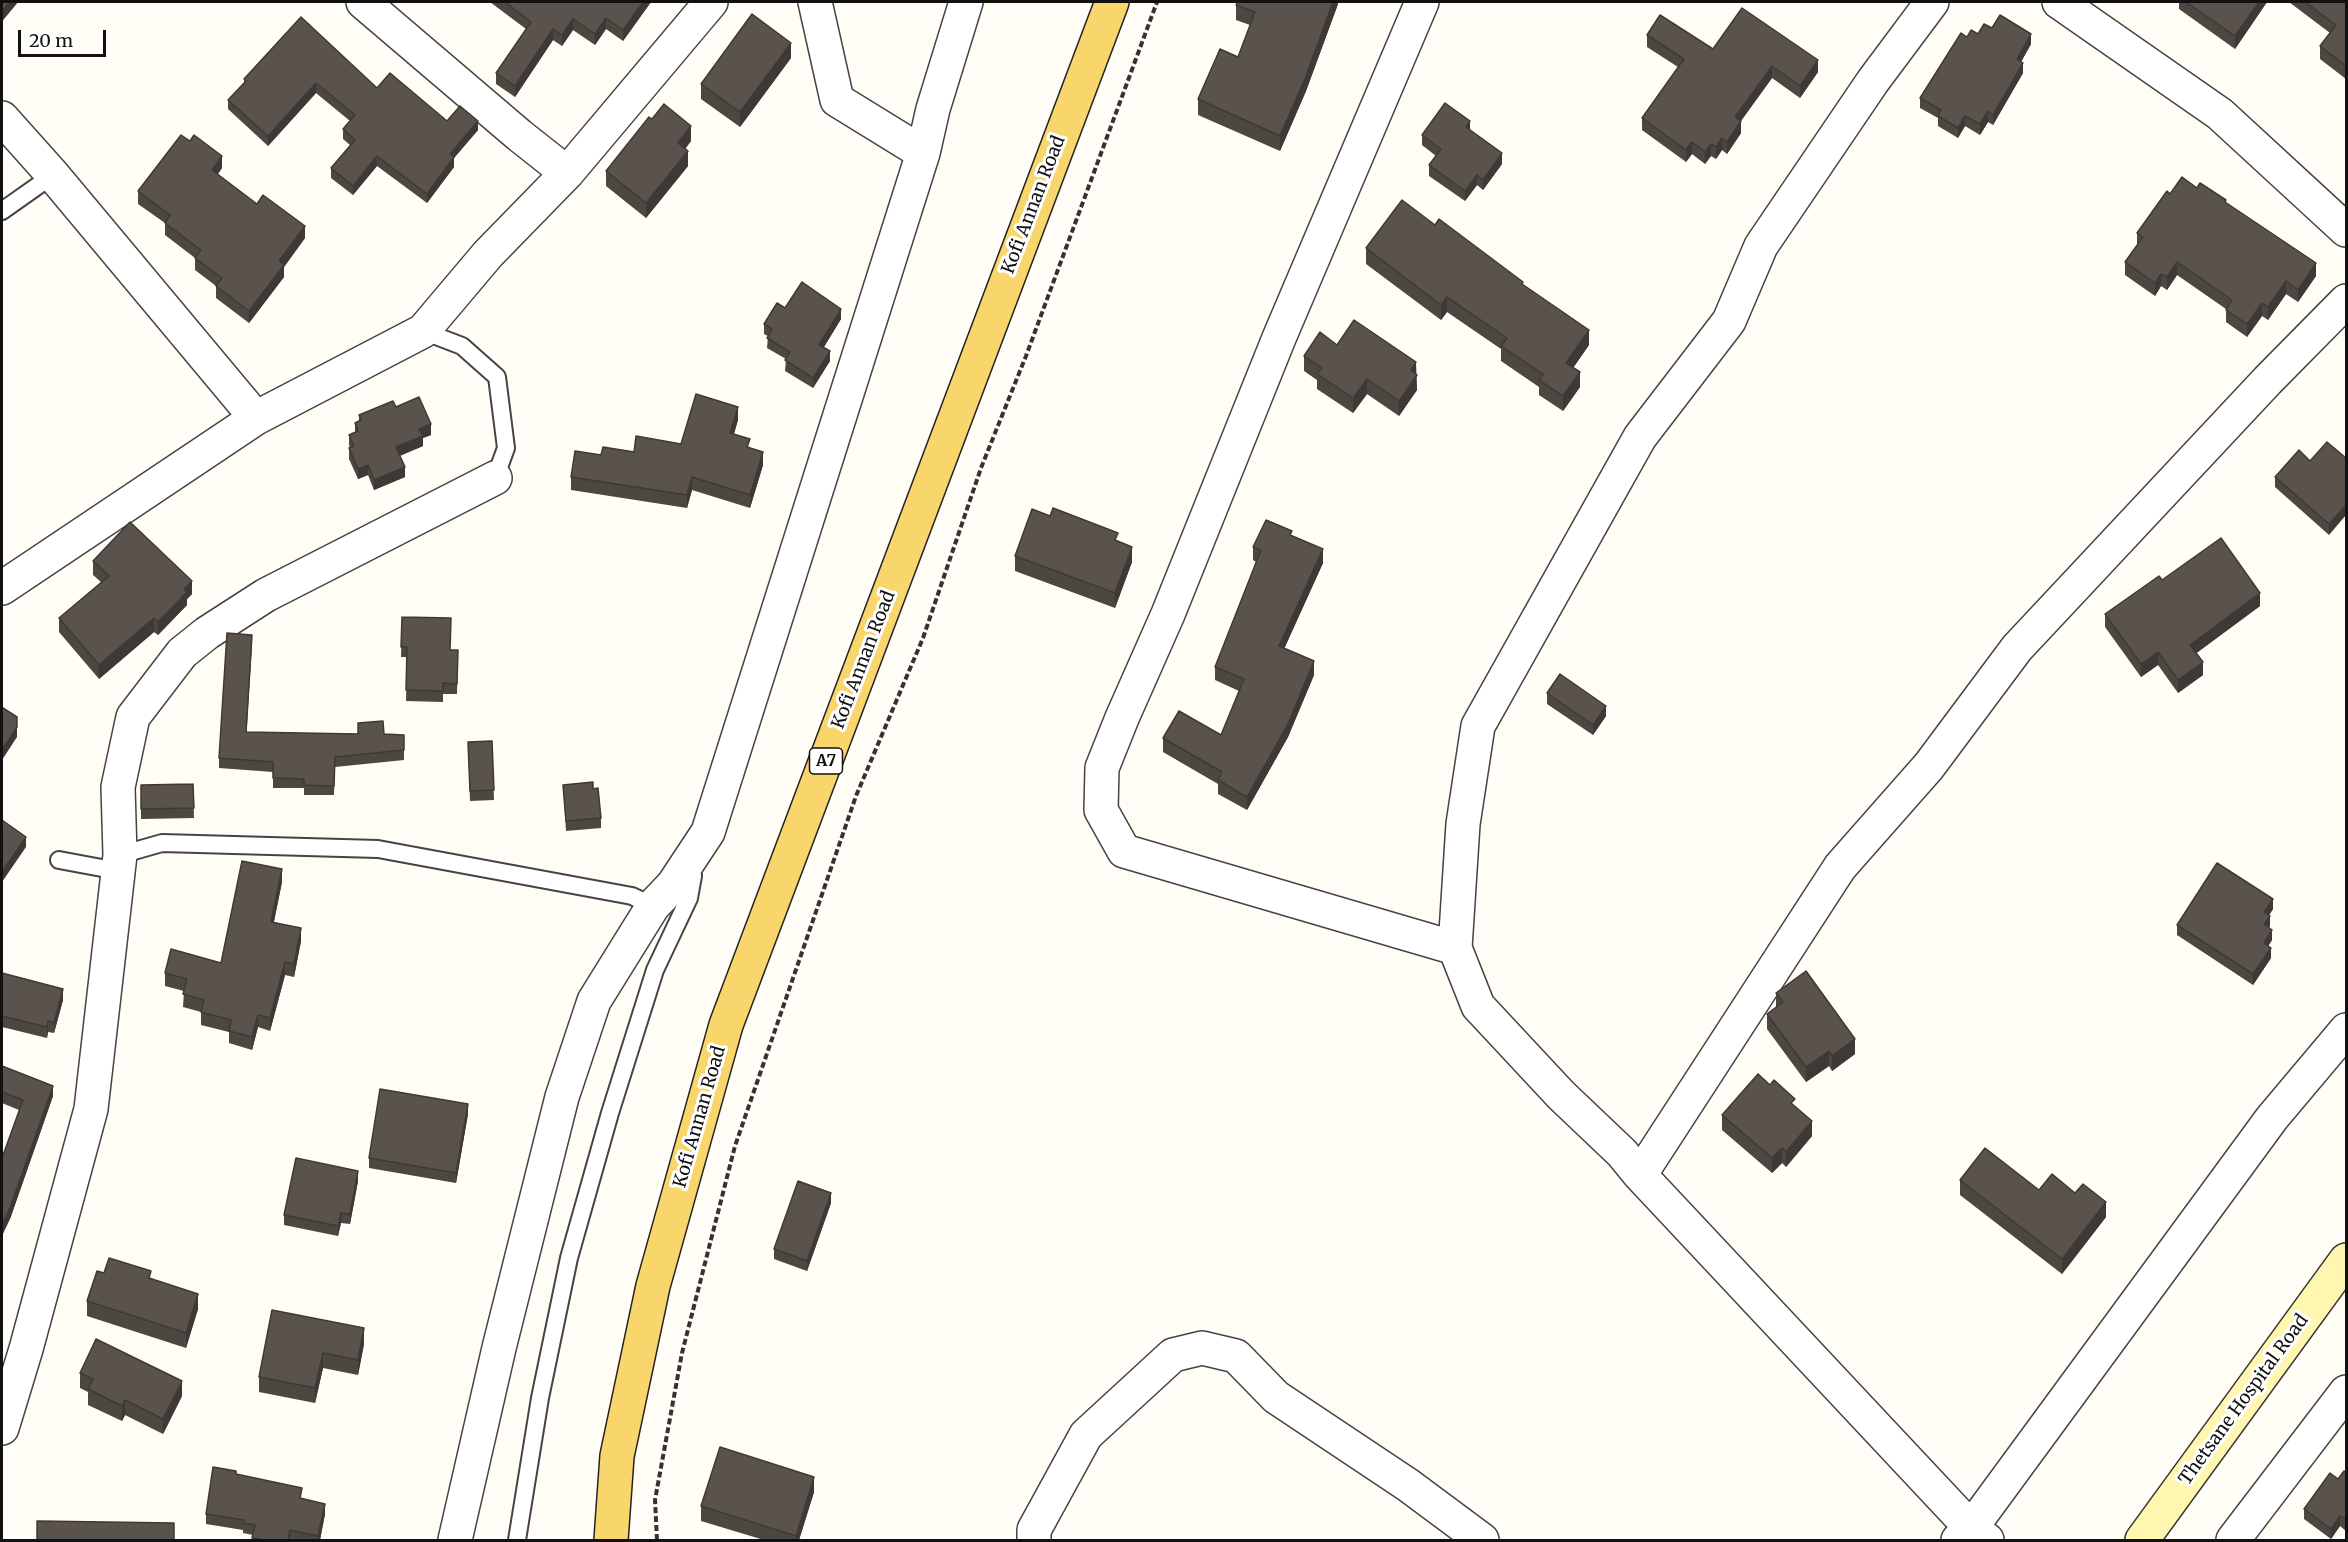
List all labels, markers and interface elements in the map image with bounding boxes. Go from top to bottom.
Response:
scale bar [21,18,110,56]
text: 20 m [29,29,73,52]
street label: Kofi Annan Road [998,133,1070,277]
street label: Kofi Annan Road [828,588,900,732]
road number: A7 [810,748,842,774]
street label: Kofi Annan Road [669,1044,731,1190]
street label: Thetsane Hospital Road [2175,1310,2313,1490]

